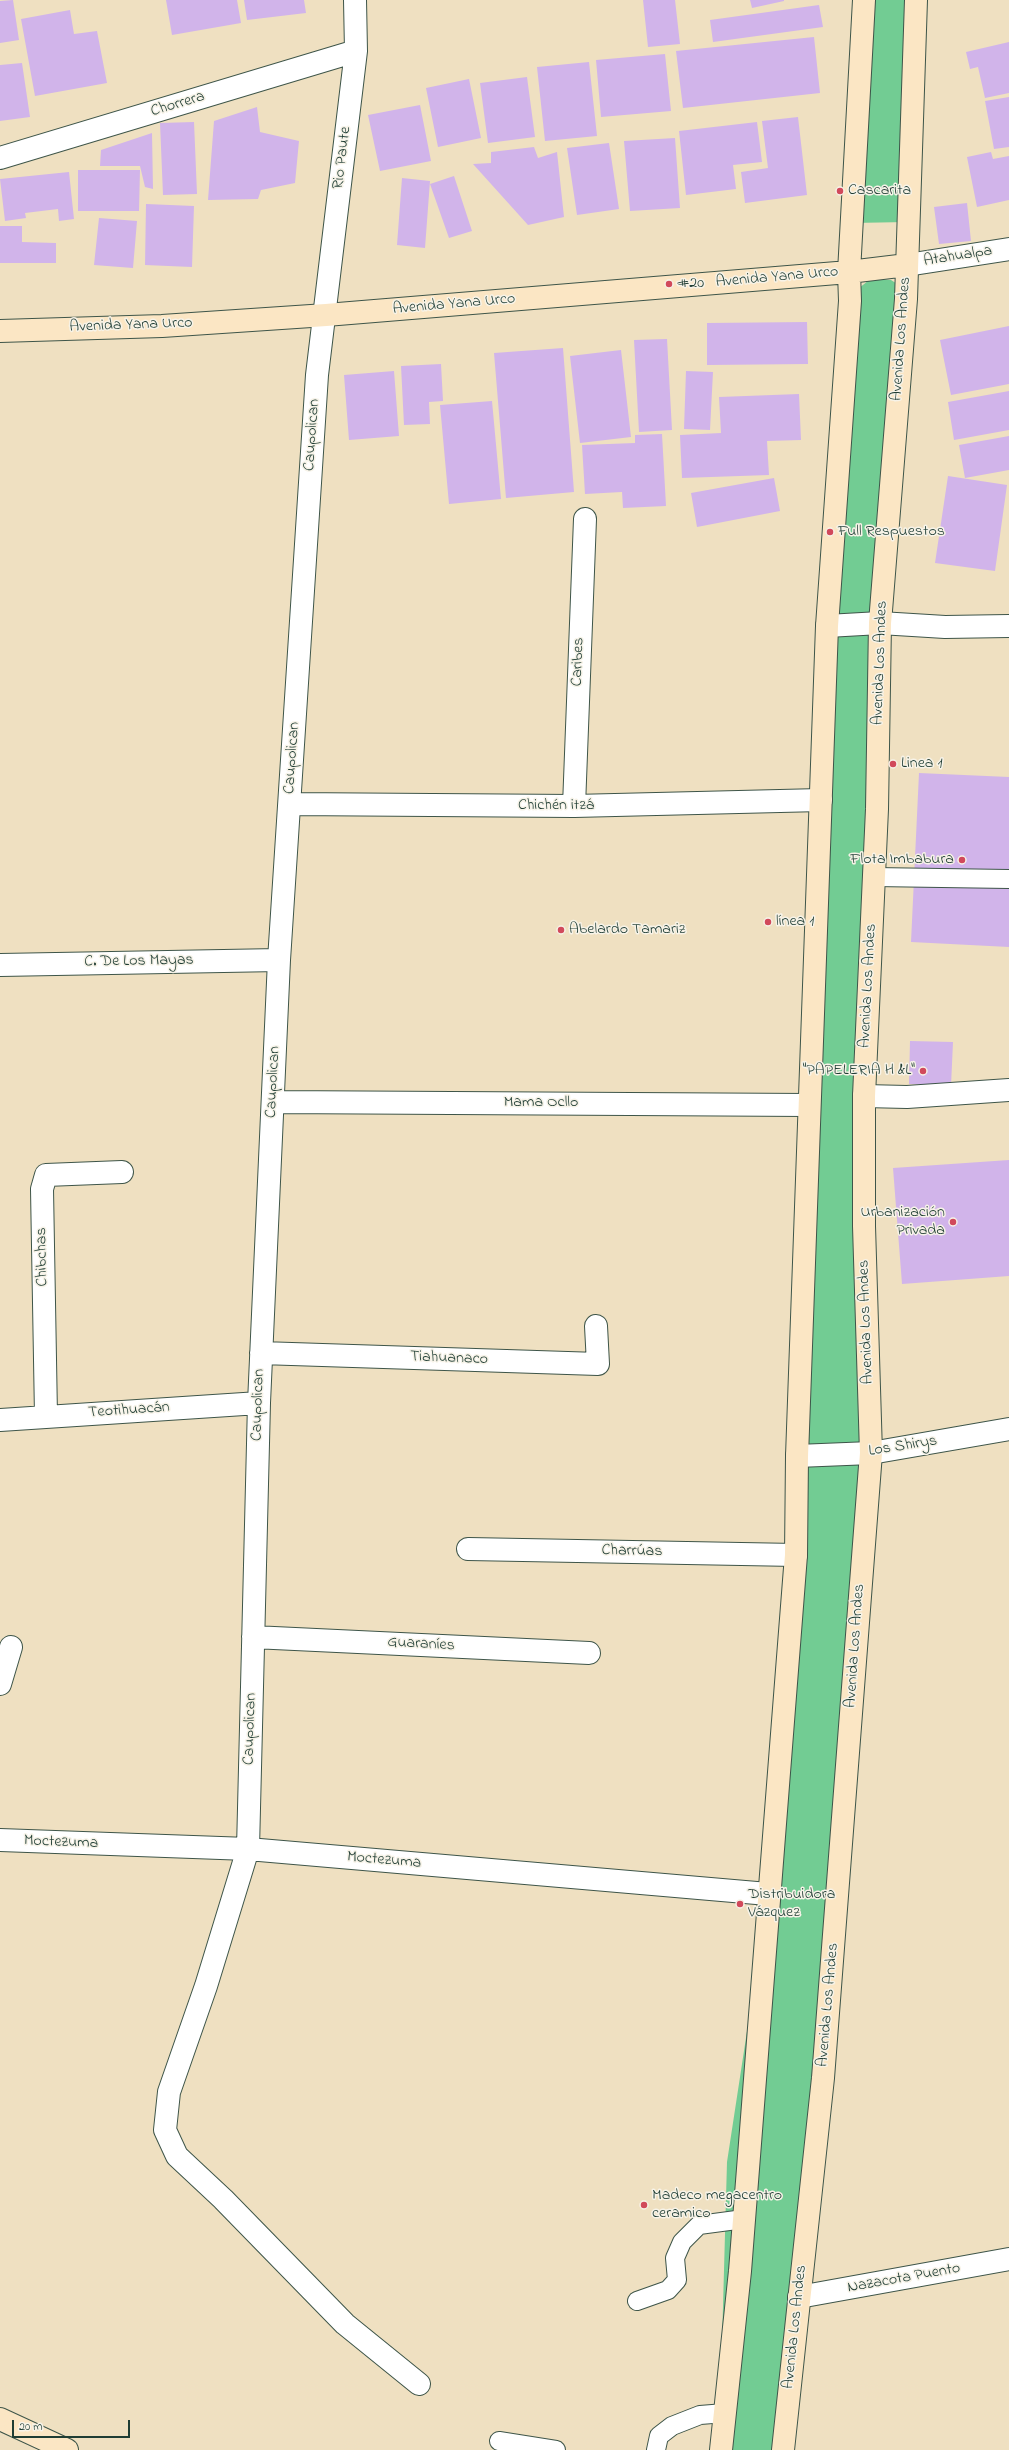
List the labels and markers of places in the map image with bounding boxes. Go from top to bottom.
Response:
place label: Cascarita [848,181,911,201]
marker: Cascarita [835,186,845,196]
place label: #20 [677,274,704,294]
marker: #20 [664,279,674,289]
place label: Full Respuestos [838,522,945,542]
marker: Full Respuestos [825,527,835,537]
place label: Linea 1 [901,754,943,774]
marker: Linea 1 [888,759,898,769]
place label: Flota Imbabura [850,850,954,870]
marker: Flota Imbabura [957,855,967,865]
place label: línea 1 [776,912,814,932]
marker: línea 1 [763,917,773,927]
place label: Abelardo Tamariz [569,920,685,940]
marker: Abelardo Tamariz [556,925,566,935]
place label: "PAPELERIA H &L" [803,1061,915,1081]
marker: "PAPELERIA H &L" [918,1066,928,1076]
place label: Urbanización Privada [861,1203,945,1241]
marker: Urbanización Privada [948,1217,958,1227]
place label: Distribuidora Vázquez [748,1885,835,1923]
marker: Distribuidora Vázquez [735,1899,745,1909]
place label: Madeco megacentro ceramico [652,2186,782,2224]
marker: Madeco megacentro ceramico [639,2200,649,2210]

